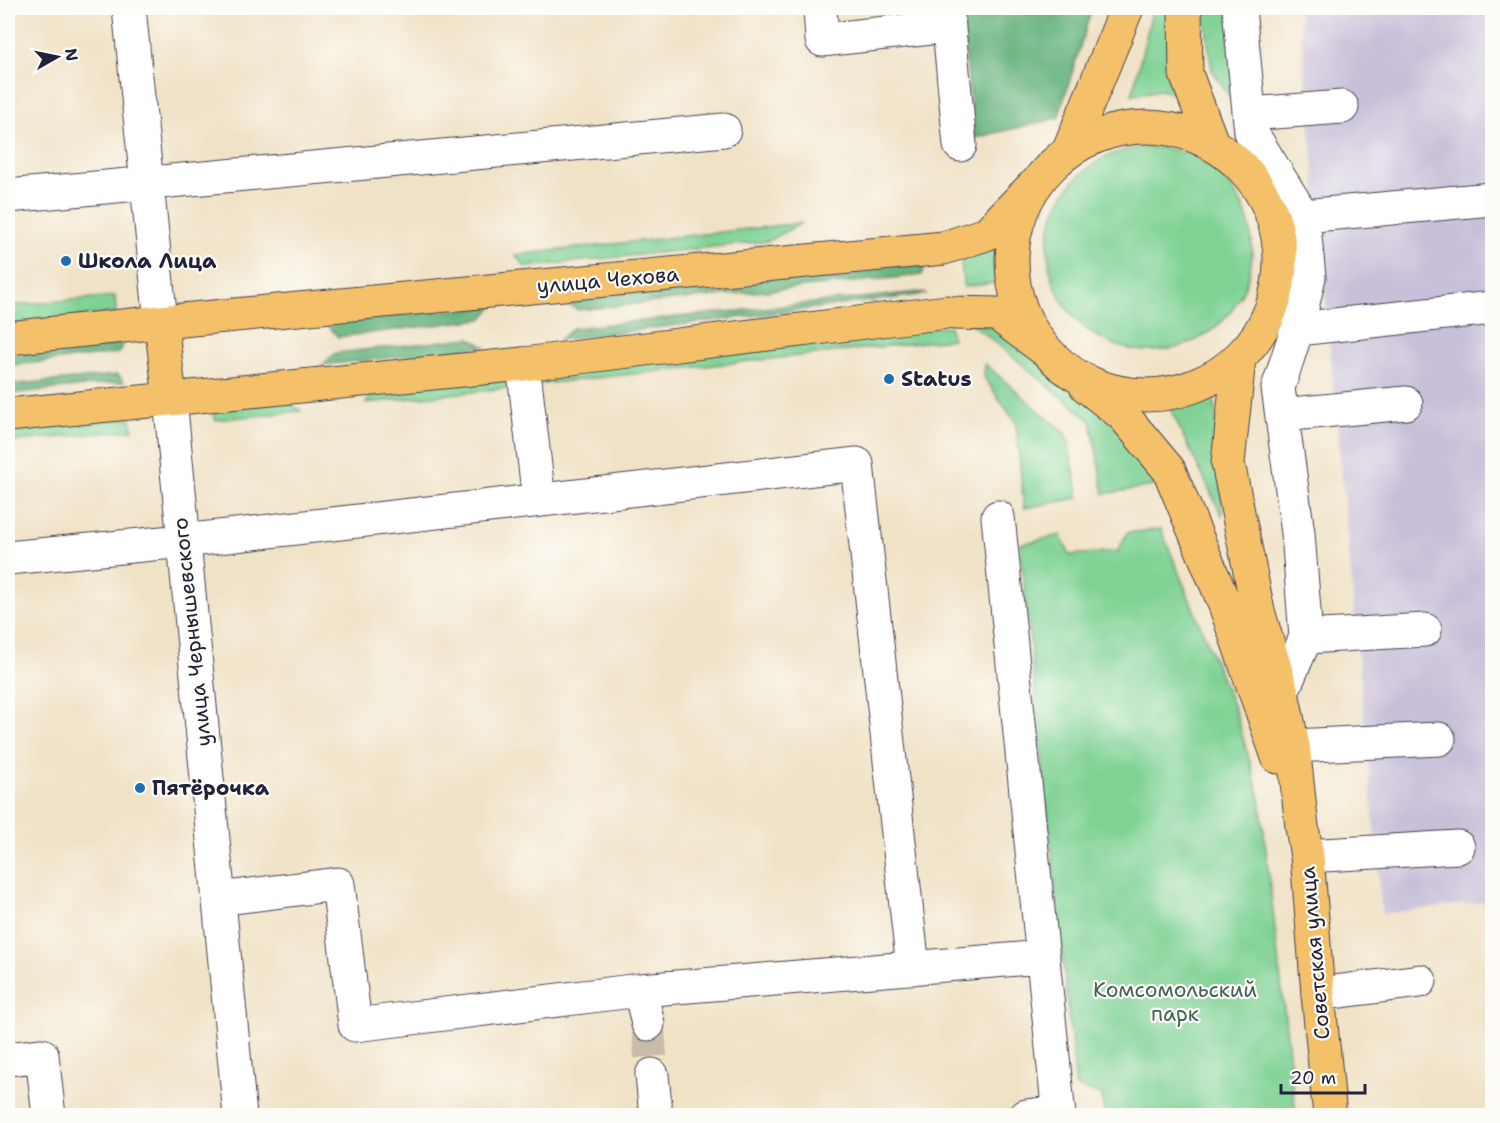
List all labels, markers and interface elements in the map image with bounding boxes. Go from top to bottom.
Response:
north arrow [27,27,87,87]
text: N [60,47,83,63]
place label: Школа Лица [78,247,217,275]
marker: Школа Лица [59,254,73,268]
street label: улица Чехова [536,260,680,300]
place label: Status [901,365,972,393]
marker: Status [882,372,896,386]
street label: улица Чернышевского [166,516,218,748]
place label: Пятёрочка [152,774,270,802]
marker: Пятёрочка [133,781,147,795]
street label: Советская улица [1293,865,1337,1041]
park label: Комсомольский парк [1093,976,1257,1028]
scale bar [1281,1057,1365,1095]
text: 20 m [1290,1066,1336,1090]

